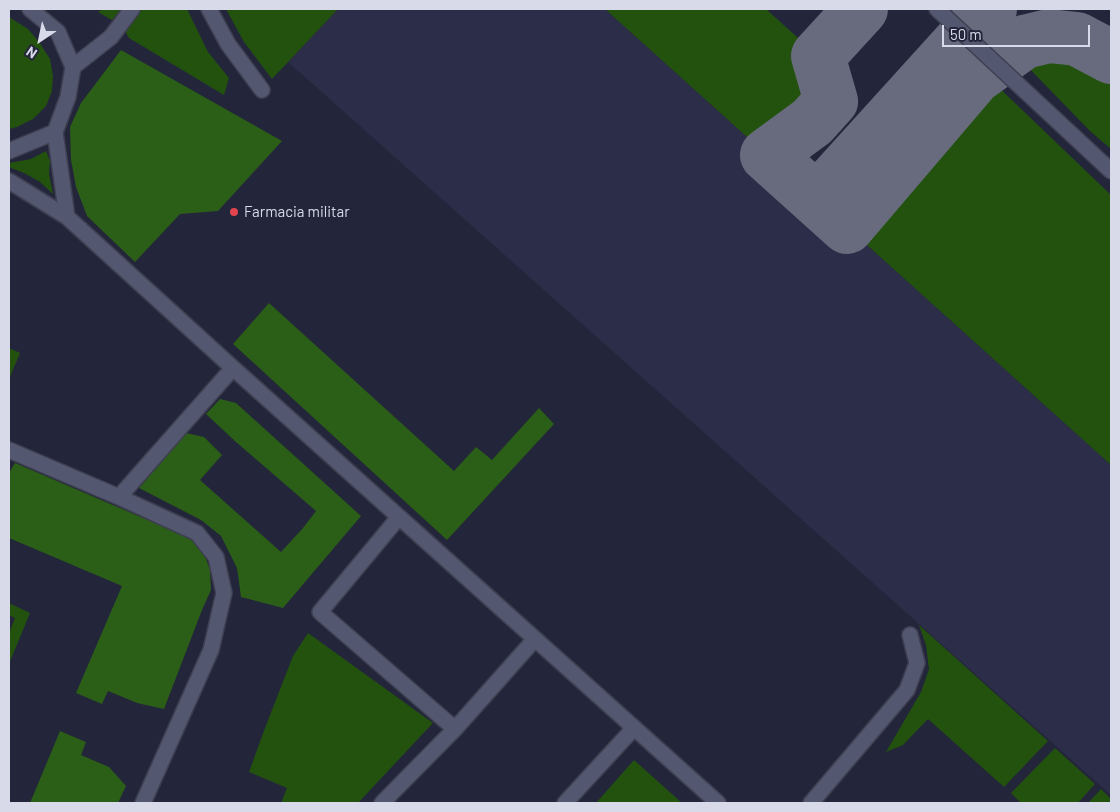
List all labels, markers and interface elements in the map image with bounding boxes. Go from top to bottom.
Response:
north arrow [15,15,65,65]
scale bar [945,15,1092,47]
text: 50 m [950,25,982,43]
text: N [23,43,40,63]
place label: Farmacia militar [244,203,350,221]
marker: Farmacia militar [228,206,240,218]

